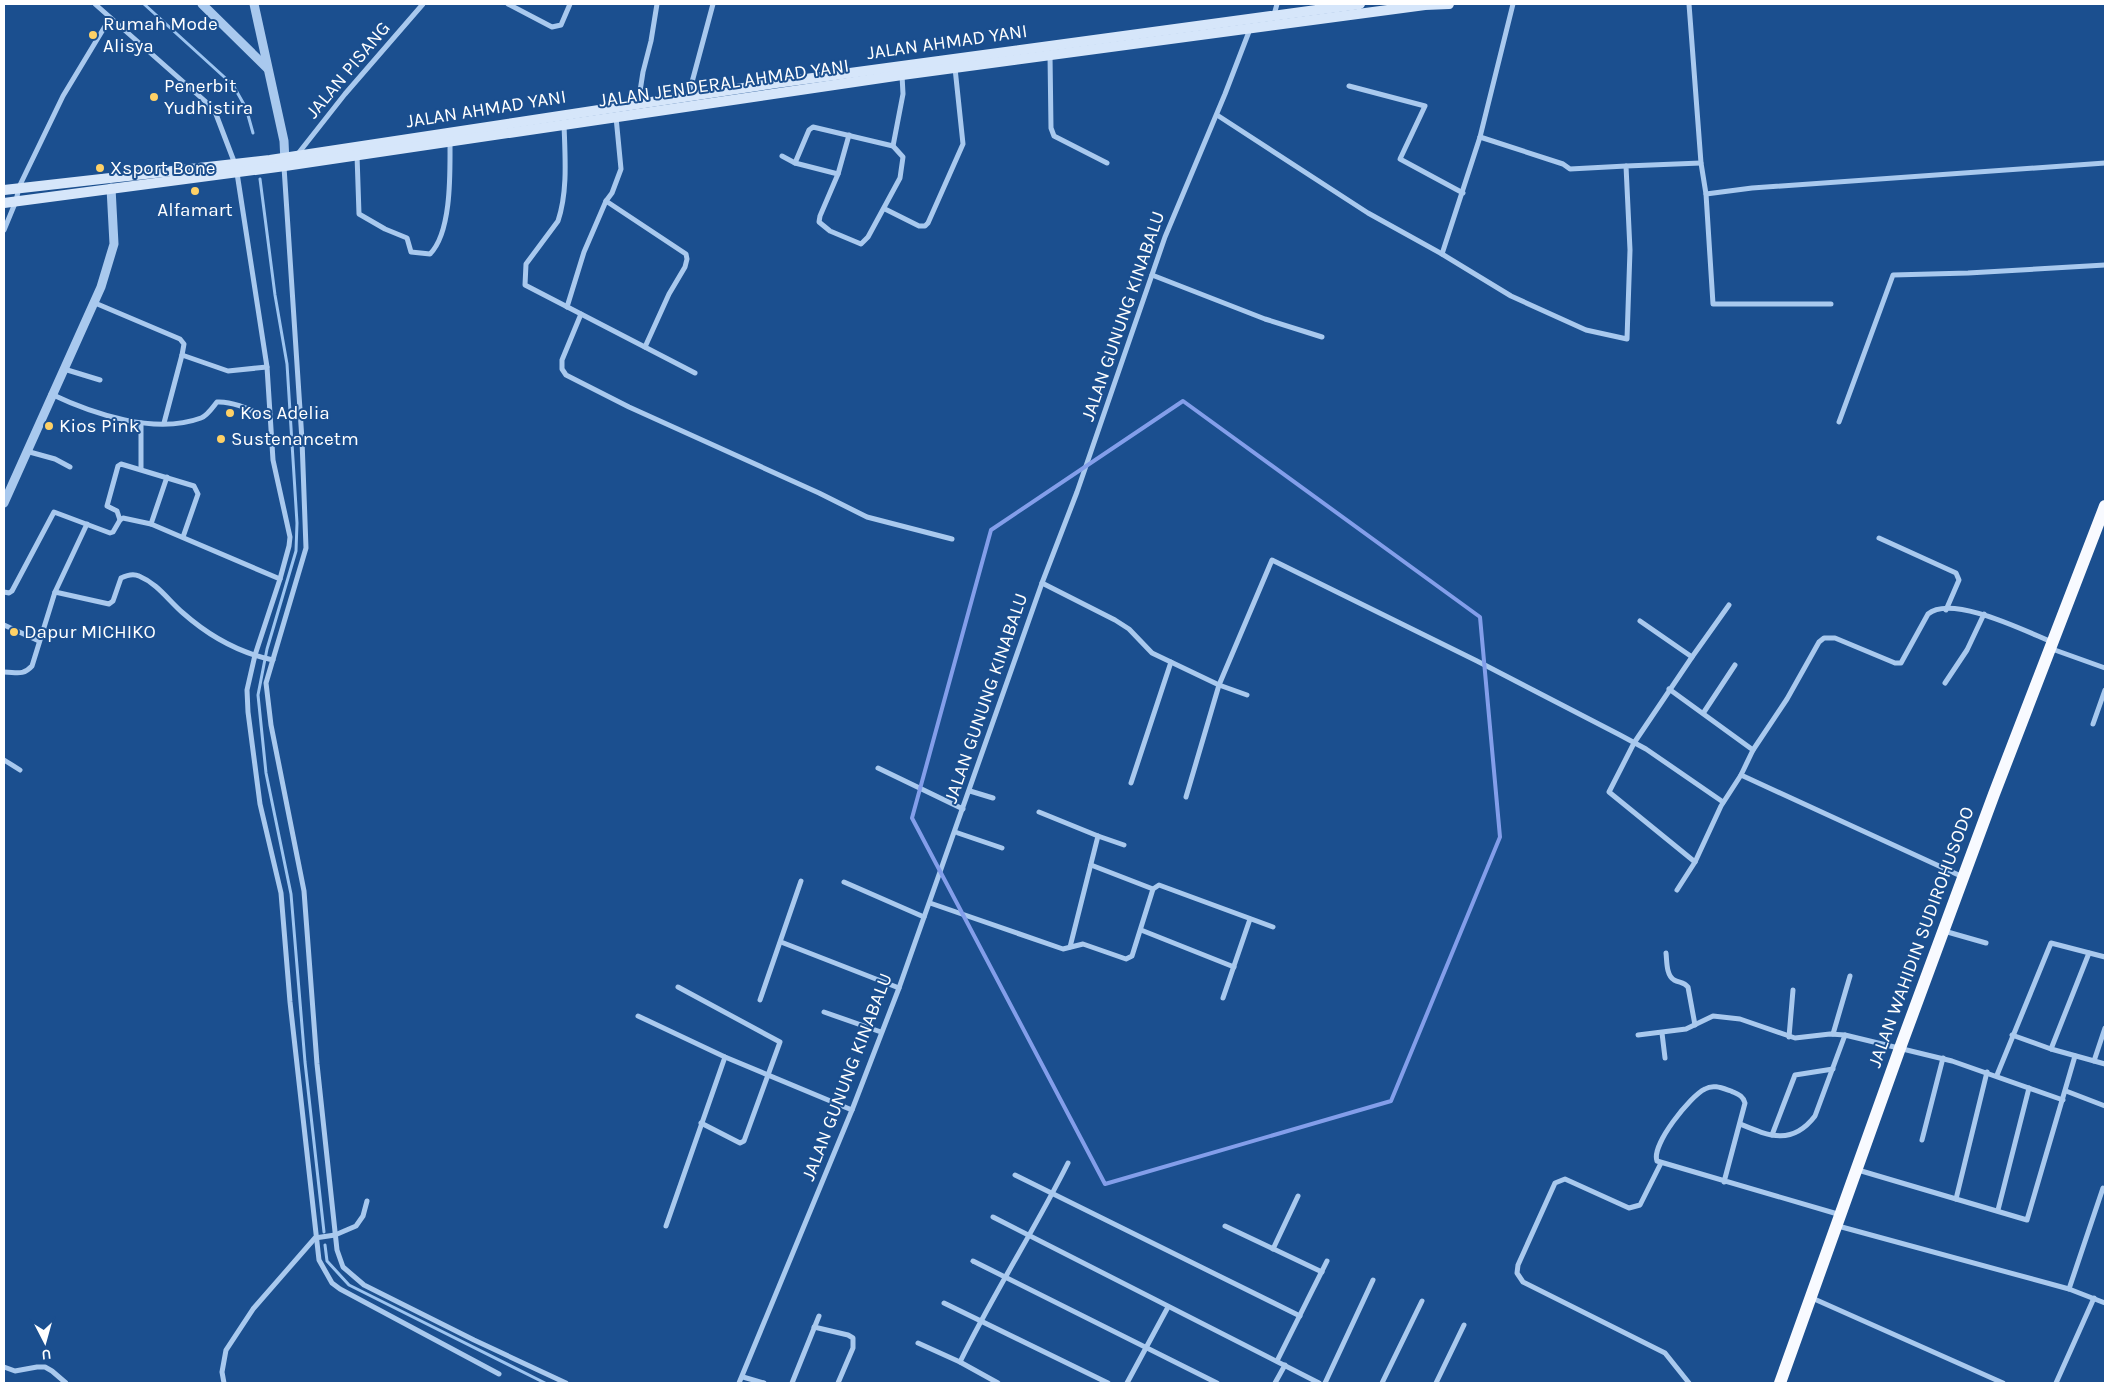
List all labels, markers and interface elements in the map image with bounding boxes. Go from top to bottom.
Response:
place label: Rumah Mode Alisya [103,13,218,57]
street label: JALAN PISANG [301,17,395,123]
street label: JALAN AHMAD YANI [865,20,1029,64]
marker: Rumah Mode Alisya [87,29,99,41]
street label: JALAN JENDERAL AHMAD YANI [597,55,851,111]
place label: Penerbit Yudhistira [164,75,253,119]
street label: JALAN AHMAD YANI [404,85,568,133]
marker: Penerbit Yudhistira [148,91,160,103]
place label: Xsport Bone [110,157,216,179]
marker: Xsport Bone [94,162,106,174]
marker: Alfamart [189,185,201,197]
place label: Alfamart [157,199,233,221]
street label: JALAN GUNUNG KINABALU [1077,208,1169,424]
place label: Kos Adelia [240,402,330,424]
marker: Kos Adelia [224,407,236,419]
place label: Kios Pink [59,415,140,437]
marker: Kios Pink [43,420,55,432]
place label: Sustenancetm [231,428,359,450]
marker: Sustenancetm [215,433,227,445]
street label: JALAN GUNUNG KINABALU [940,590,1032,806]
place label: Dapur MICHIKO [24,621,156,643]
marker: Dapur MICHIKO [8,626,20,638]
street label: JALAN WAHIDIN SUDIROHUSODO [1863,804,1979,1070]
street label: JALAN GUNUNG KINABALU [797,970,897,1184]
north arrow [20,1317,70,1367]
text: U [41,1345,52,1363]

